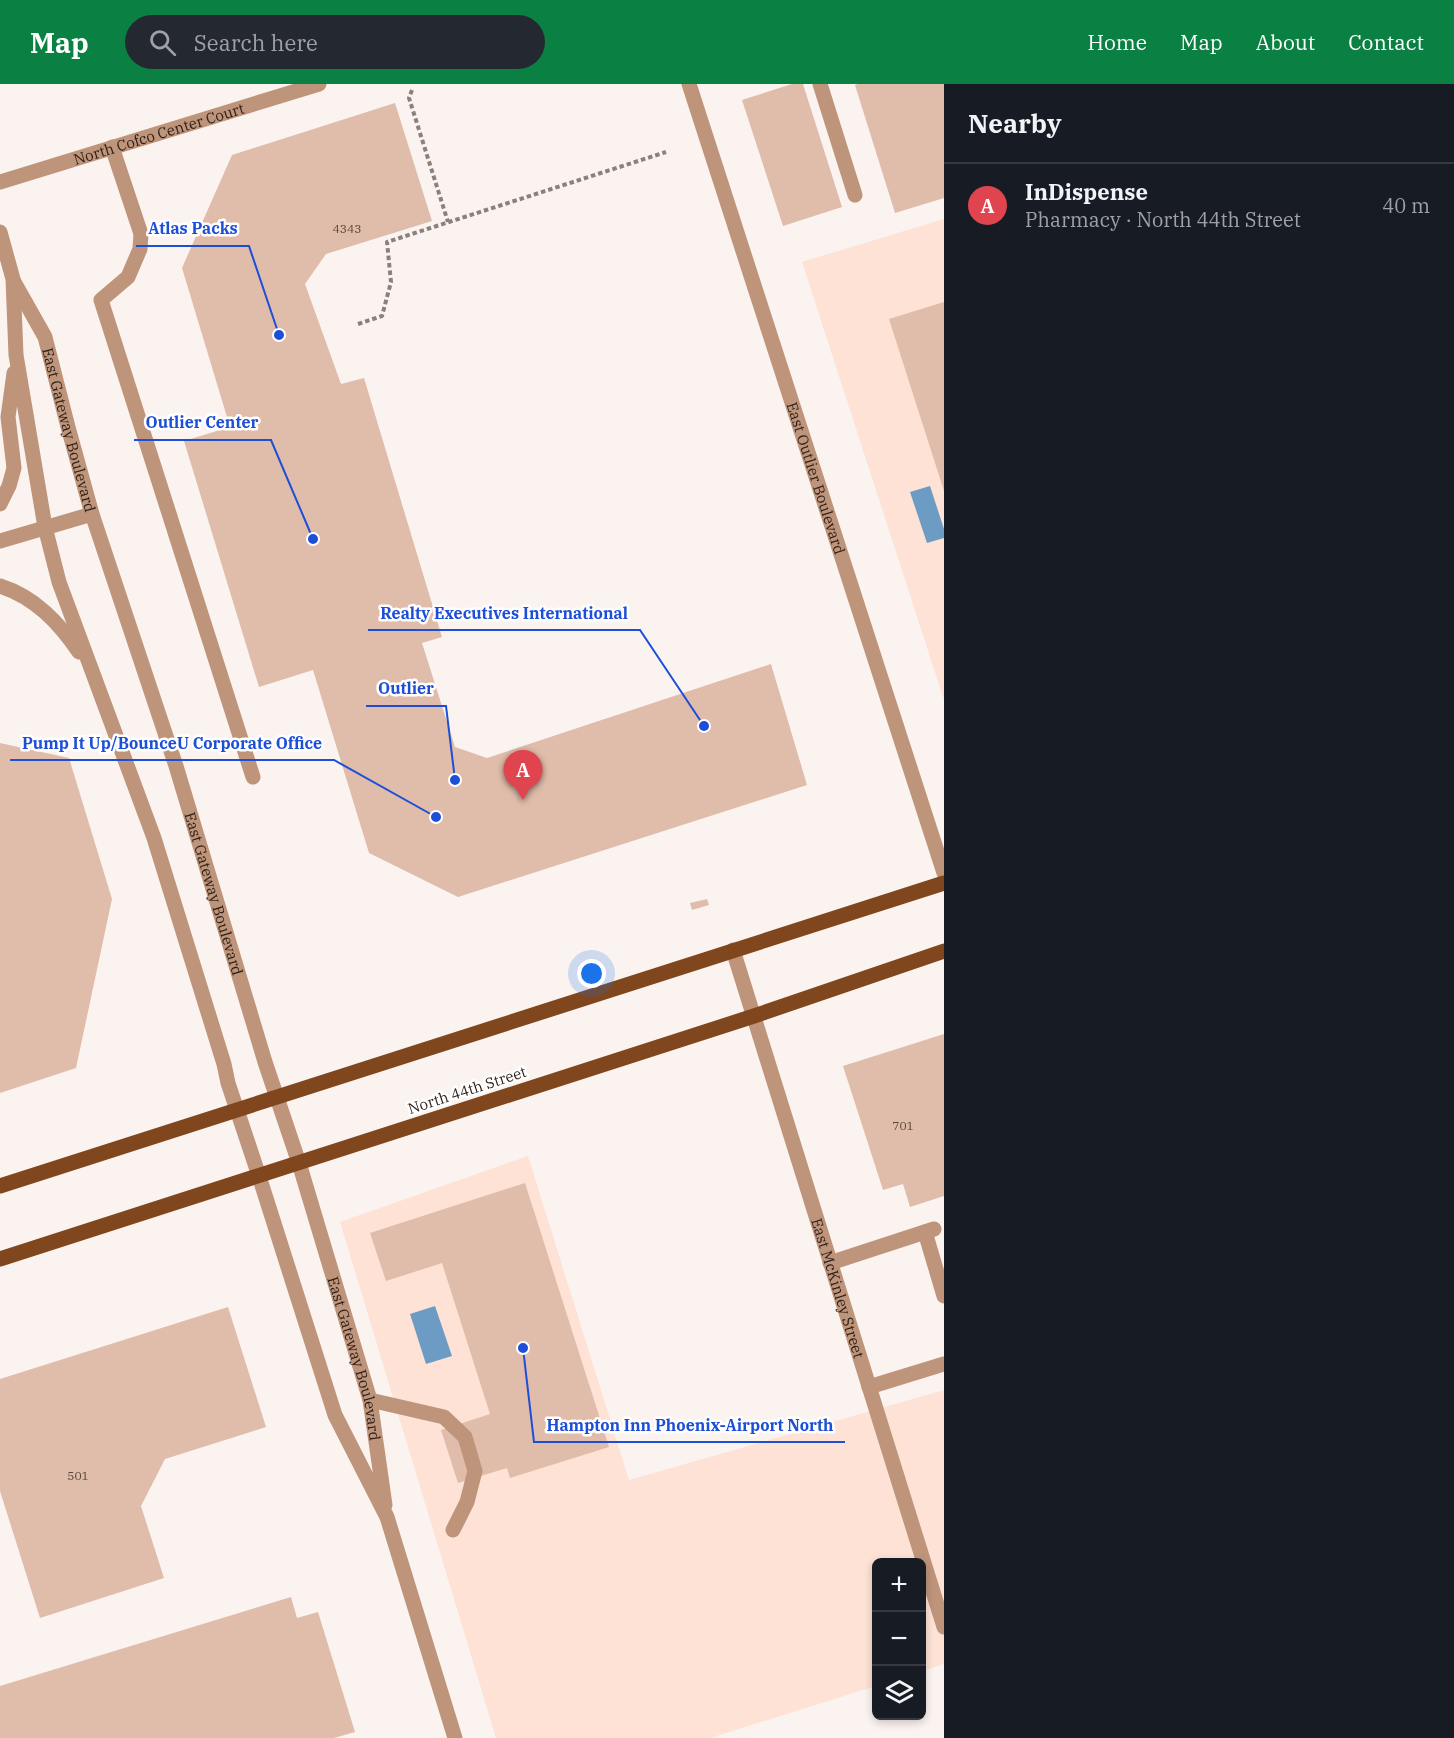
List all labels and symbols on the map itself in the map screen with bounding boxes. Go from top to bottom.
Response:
street label: North Cofco Center Court [71,98,246,168]
callout: Atlas Packs [136,212,249,246]
text: Atlas Packs [148,218,238,238]
house number: 4343 [333,221,361,236]
street label: East Gateway Boulevard [39,345,100,514]
street label: East Outlier Boulevard [783,399,850,556]
callout: Outlier Center [134,406,271,440]
text: Outlier Center [146,412,258,432]
callout: Realty Executives International [368,596,640,630]
text: Realty Executives International [380,603,628,623]
callout: Outlier [366,672,446,706]
text: Outlier [378,678,434,698]
callout: Pump It Up/BounceU Corporate Office [10,726,334,760]
text: Pump It Up/BounceU Corporate Office [22,733,322,753]
pin: A [504,750,542,800]
street label: East Gateway Boulevard [181,810,248,977]
your location [577,959,606,988]
street label: North 44th Street [405,1062,529,1118]
house number: 701 [892,1118,914,1133]
street label: East McKinley Street [808,1216,869,1360]
street label: East Gateway Boulevard [324,1274,385,1442]
callout: Hampton Inn Phoenix-Airport North [534,1408,845,1442]
text: Hampton Inn Phoenix-Airport North [546,1415,834,1435]
house number: 501 [67,1468,89,1483]

